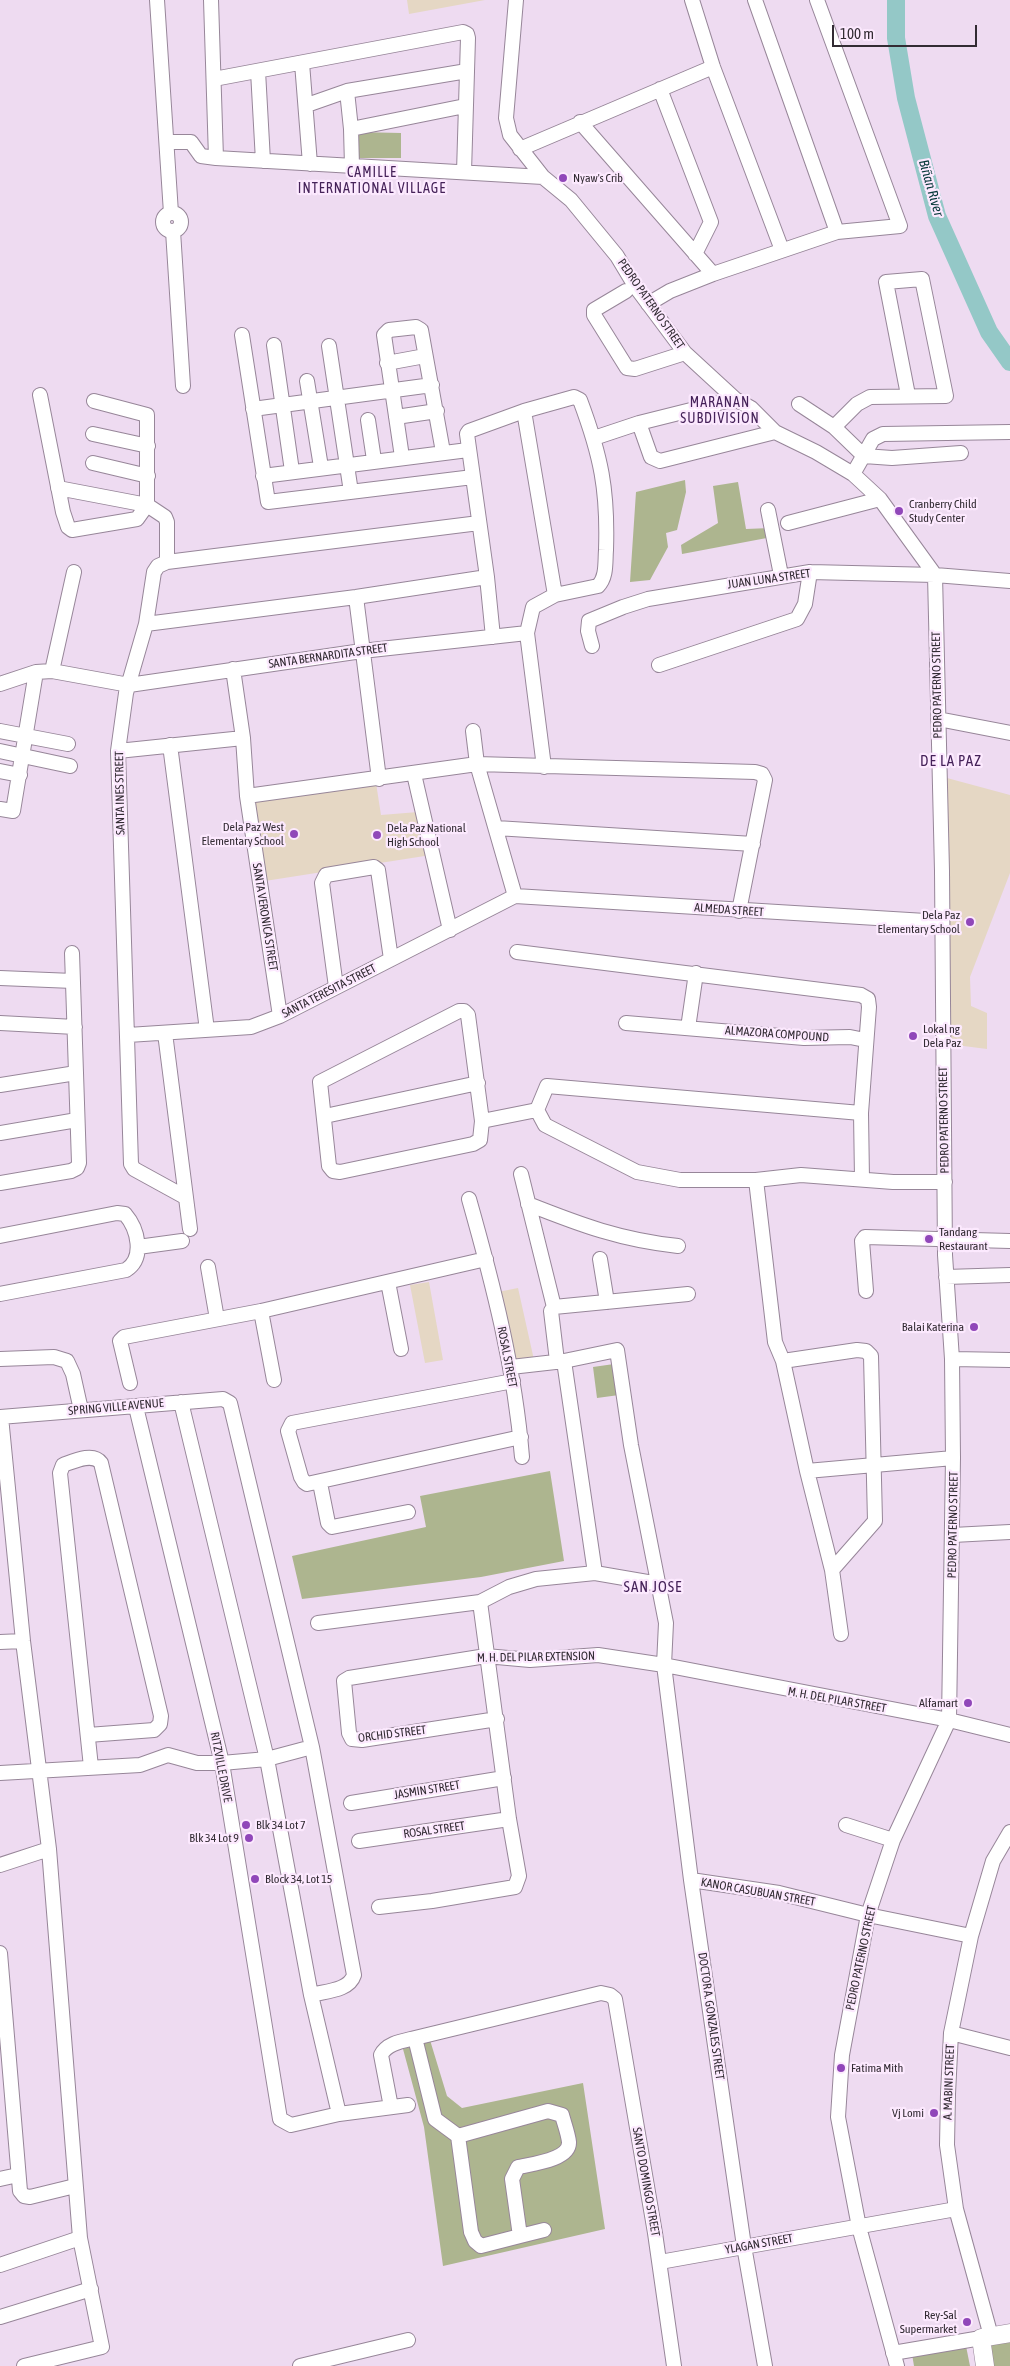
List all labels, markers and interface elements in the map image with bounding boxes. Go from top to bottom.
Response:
scale bar [835,15,980,47]
text: 100 m [840,25,874,42]
water label: Biñan River [915,158,947,218]
district label: CAMILLE INTERNATIONAL VILLAGE [295,165,449,198]
place label: Nyaw's Crib [573,171,623,185]
marker: Nyaw's Crib [557,172,569,184]
street label: PEDRO PATERNO STREET [614,256,688,352]
district label: MARANAN SUBDIVISION [679,395,761,428]
place label: Cranberry Child Study Center [909,497,977,525]
marker: Cranberry Child Study Center [893,505,905,517]
street label: JUAN LUNA STREET [727,566,811,592]
street label: PEDRO PATERNO STREET [929,631,945,739]
street label: SANTA BERNARDITA STREET [268,641,388,671]
street label: SANTA INES STREET [112,751,128,835]
district label: DE LA PAZ [919,752,983,770]
place label: Dela Paz West Elementary School [202,820,284,848]
place label: Dela Paz National High School [387,821,466,849]
marker: Dela Paz West Elementary School [288,828,300,840]
marker: Dela Paz National High School [371,829,383,841]
street label: SANTA VERONICA STREET [249,862,281,972]
street label: ALMEDA STREET [694,900,764,920]
place label: Dela Paz Elementary School [878,908,960,936]
marker: Dela Paz Elementary School [964,916,976,928]
street label: SANTA TERESITA STREET [279,961,379,1021]
place label: Lokal ng Dela Paz [923,1022,961,1050]
street label: ALMAZORA COMPOUND [724,1023,830,1045]
marker: Lokal ng Dela Paz [907,1030,919,1042]
street label: PEDRO PATERNO STREET [936,1066,952,1174]
place label: Tandang Restaurant [939,1225,988,1253]
marker: Tandang Restaurant [923,1233,935,1245]
place label: Balai Katerina [902,1320,964,1334]
marker: Balai Katerina [968,1321,980,1333]
street label: ROSAL STREET [494,1325,520,1389]
street label: SPRING VILLE AVENUE [68,1396,164,1418]
street label: PEDRO PATERNO STREET [945,1471,961,1579]
district label: SAN JOSE [623,1578,683,1596]
street label: M. H. DEL PILAR EXTENSION [477,1649,595,1665]
street label: M. H. DEL PILAR STREET [787,1684,887,1716]
place label: Alfamart [919,1696,958,1710]
marker: Alfamart [962,1697,974,1709]
street label: ORCHID STREET [357,1723,427,1745]
street label: RITZVILLE DRIVE [207,1731,235,1803]
street label: JASMIN STREET [393,1778,461,1802]
place label: Blk 34 Lot 7 [256,1818,306,1832]
marker: Blk 34 Lot 7 [240,1819,252,1831]
street label: ROSAL STREET [402,1819,466,1841]
place label: Blk 34 Lot 9 [189,1831,239,1845]
marker: Blk 34 Lot 9 [243,1832,255,1844]
place label: Block 34, Lot 15 [265,1872,332,1886]
marker: Block 34, Lot 15 [249,1873,261,1885]
street label: KANOR CASUBUAN STREET [700,1875,816,1909]
street label: PEDRO PATERNO STREET [843,1904,879,2012]
street label: DOCTOR A. GONZALES STREET [695,1951,727,2081]
street label: A. MABINI STREET [940,2044,958,2120]
place label: Fatima Mith [851,2061,903,2075]
marker: Fatima Mith [835,2062,847,2074]
place label: Vj Lomi [892,2106,924,2120]
marker: Vj Lomi [928,2107,940,2119]
street label: SANTO DOMINGO STREET [629,2126,663,2238]
street label: YLAGAN STREET [724,2231,794,2257]
place label: Rey-Sal Supermarket [900,2308,957,2336]
marker: Rey-Sal Supermarket [961,2316,973,2328]

